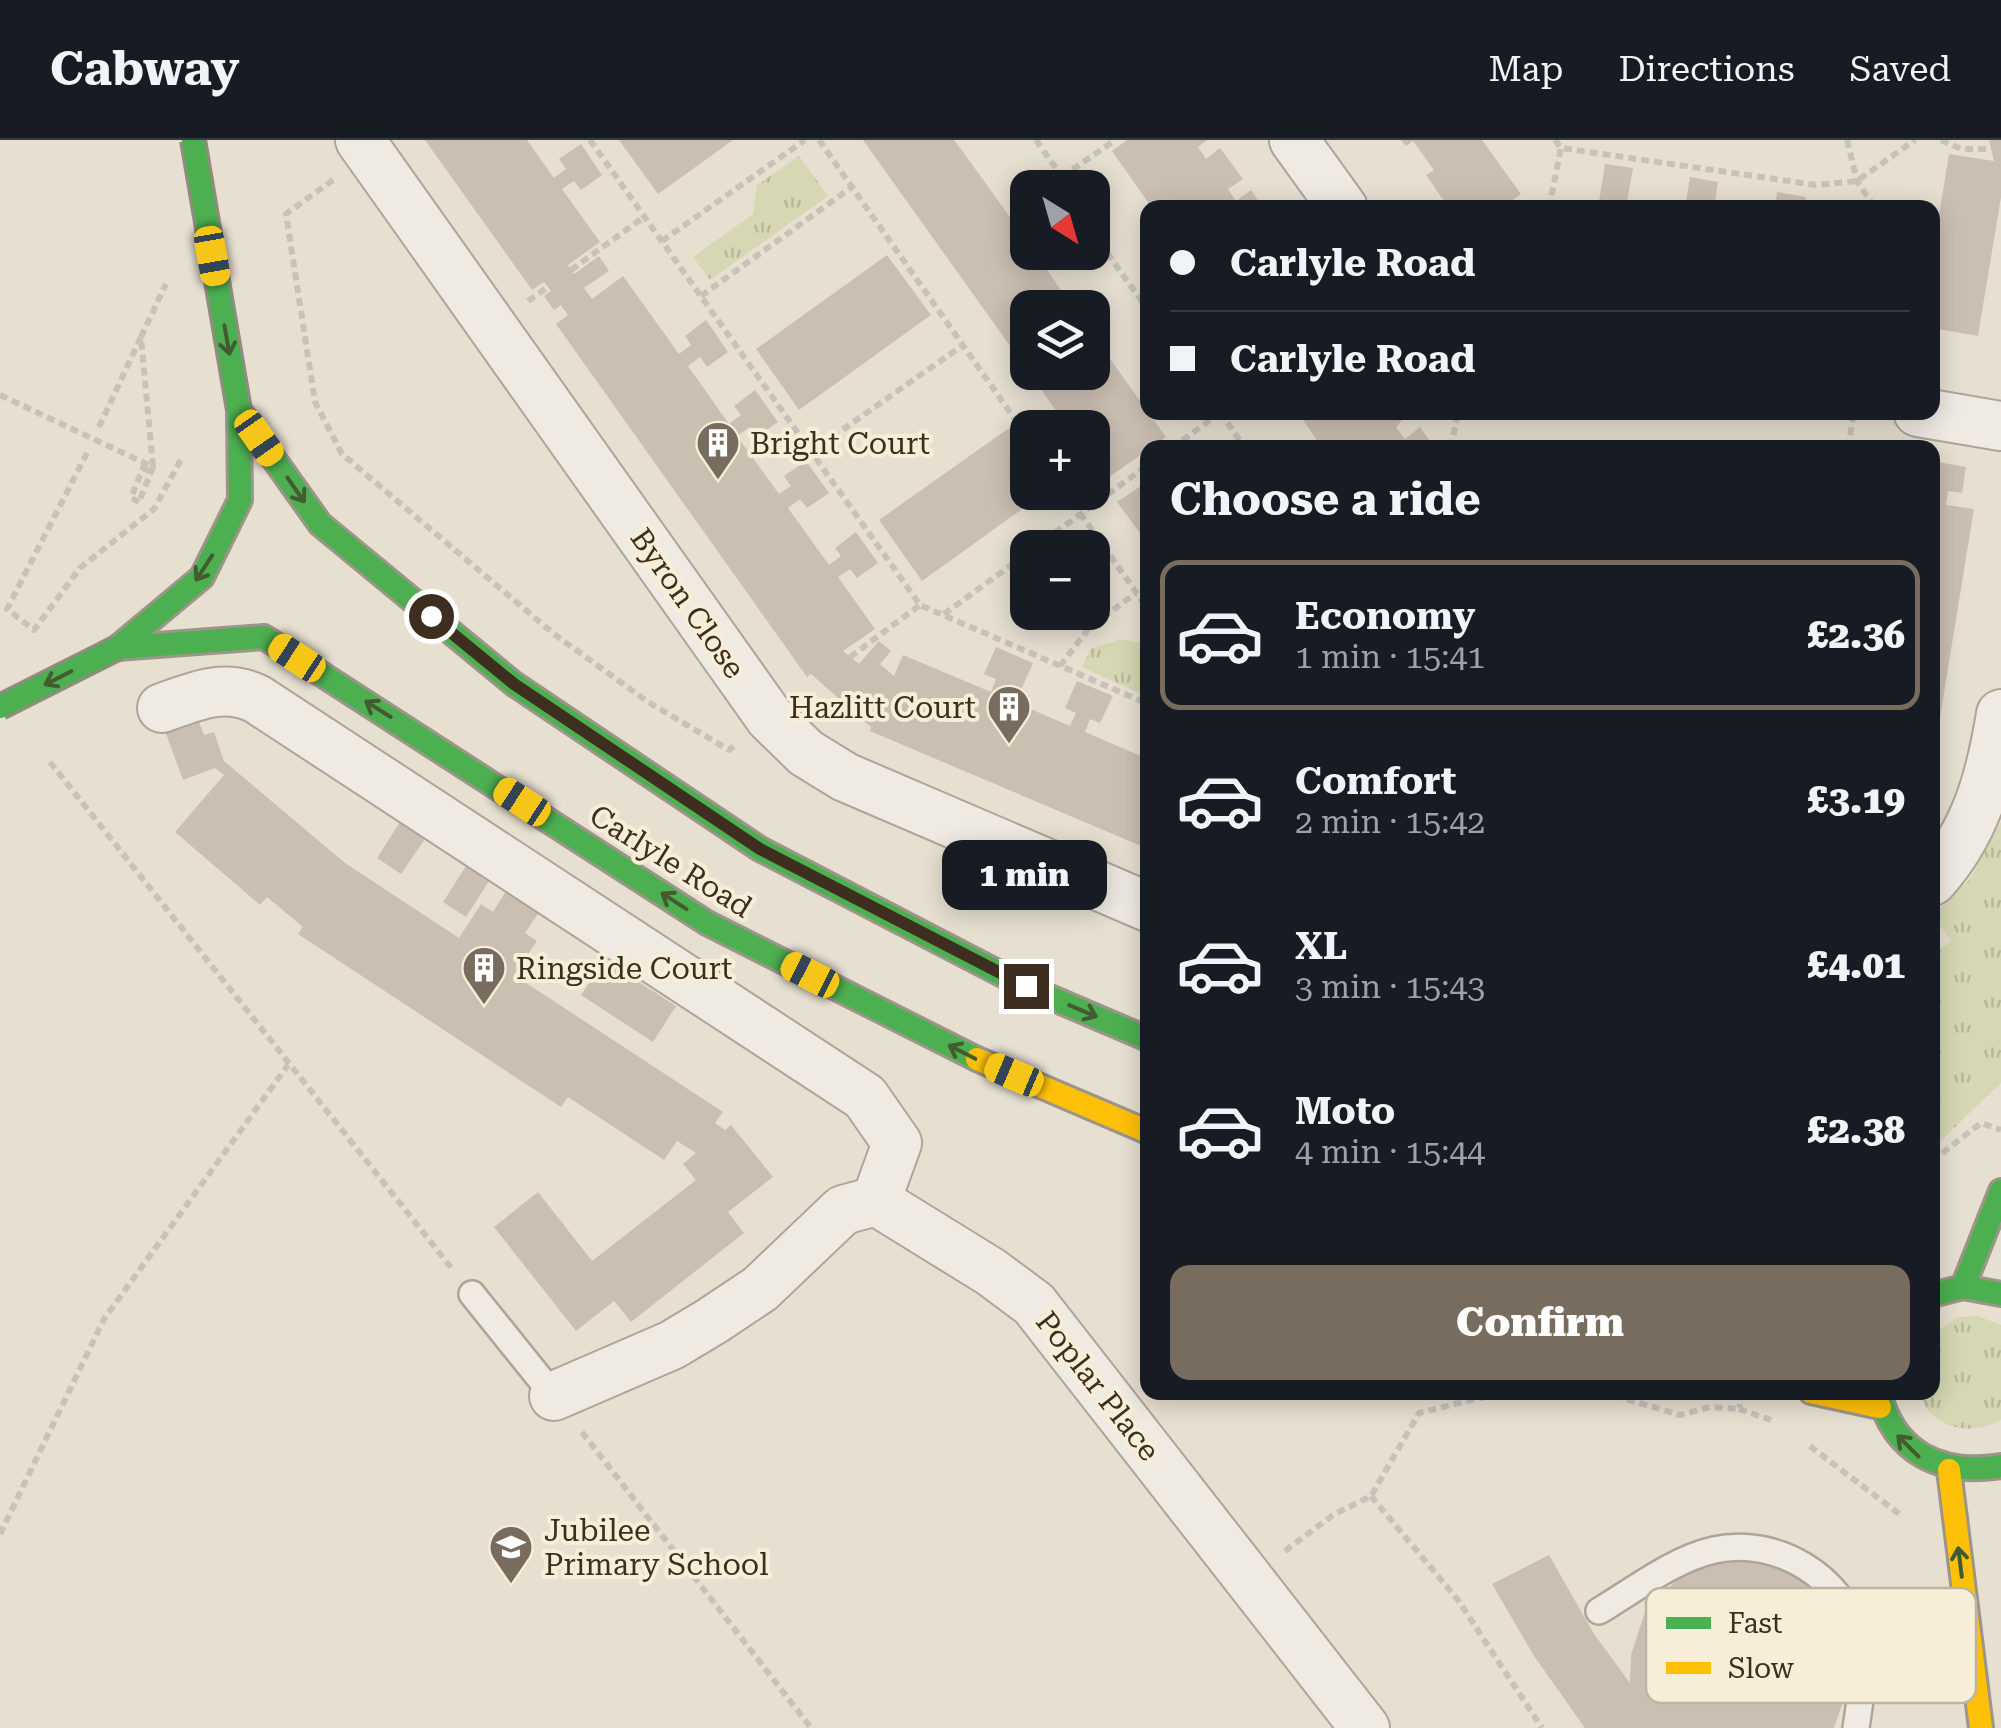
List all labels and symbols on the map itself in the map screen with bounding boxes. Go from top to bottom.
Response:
north arrow [1010,170,1110,270]
car [192,224,232,288]
one-way arrow [218,323,237,355]
car [230,405,288,471]
building icon: Bright Court [695,420,741,481]
place label: Bright Court [750,426,930,461]
one-way arrow [285,475,306,503]
street label: Byron Close [624,521,752,685]
one-way arrow [193,554,214,582]
route start [409,594,454,639]
car [264,629,330,687]
one-way arrow [44,669,74,688]
building icon: Hazlitt Court [986,684,1032,745]
place label: Hazlitt Court [789,690,976,725]
one-way arrow [364,699,393,720]
car [489,773,555,831]
street label: Carlyle Road [584,797,758,925]
callout: 1 min [944,841,1108,911]
one-way arrow [660,891,688,912]
building icon: Ringside Court [461,945,507,1006]
car [776,948,844,1002]
place label: Ringside Court [516,951,733,986]
route end [1004,964,1049,1009]
one-way arrow [1067,1003,1098,1021]
one-way arrow [947,1042,977,1061]
car [981,1049,1047,1101]
street label: Poplar Place [1029,1304,1167,1468]
one-way arrow [1896,1434,1921,1459]
place label: Jubilee Primary School [544,1513,769,1582]
school or university icon: Jubilee Primary School [488,1524,534,1585]
one-way arrow [1950,1546,1969,1578]
legend [1646,1588,1976,1703]
text: Fast [1728,1607,1782,1640]
text: Slow [1728,1652,1795,1685]

